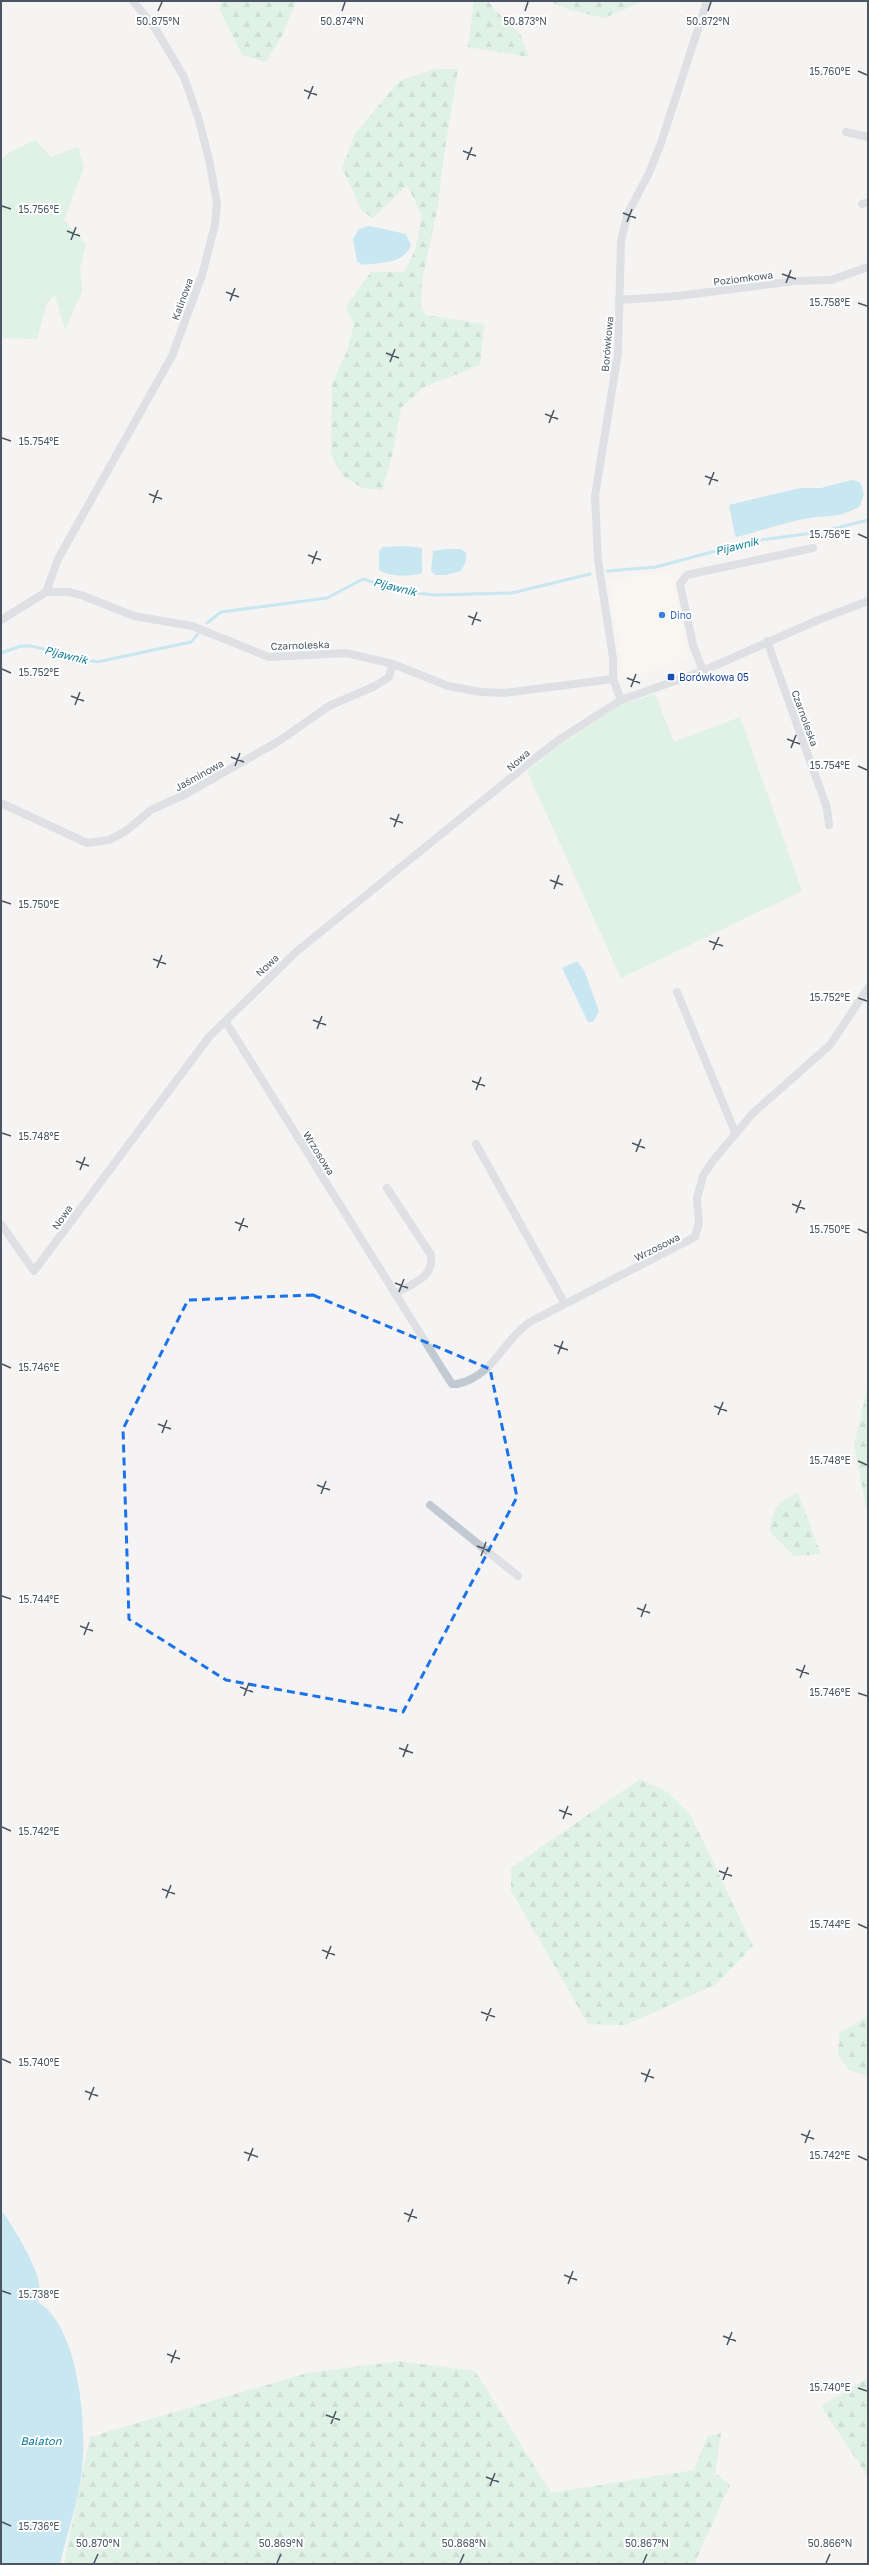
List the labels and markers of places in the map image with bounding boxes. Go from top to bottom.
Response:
place label: Dino [670,609,692,621]
marker: Dino [657,610,667,620]
place label: Borówkowa 05 [679,671,749,683]
marker: Borówkowa 05 [666,672,676,682]

